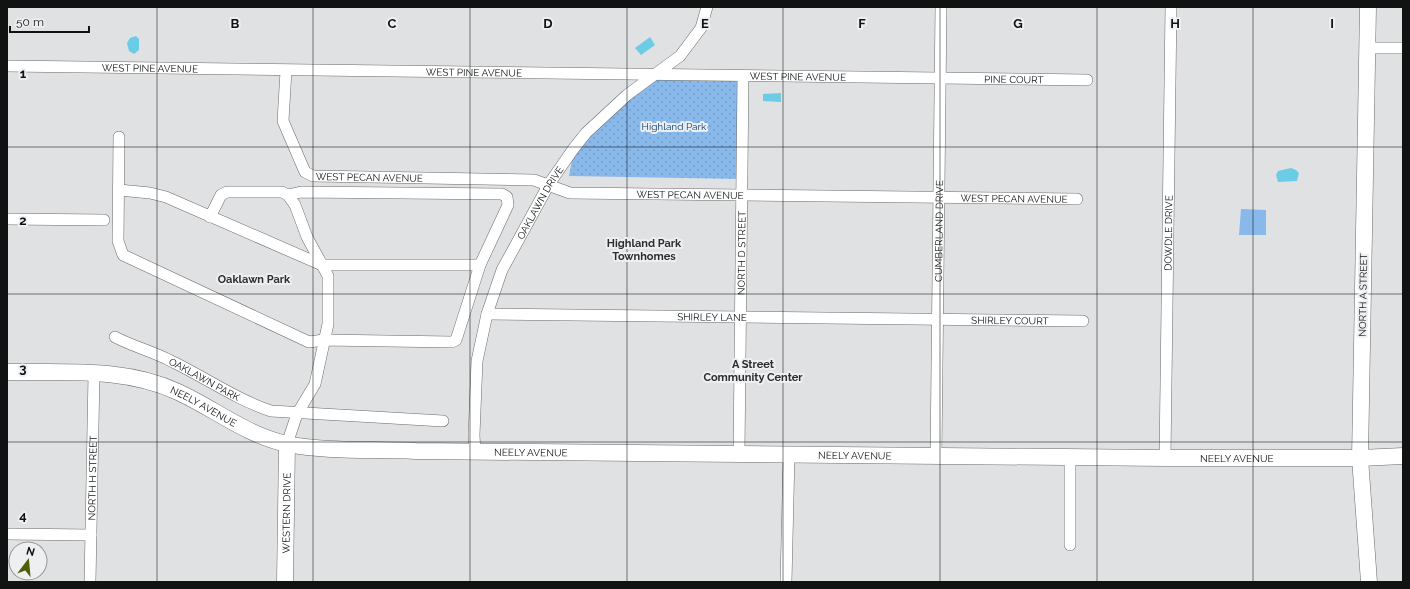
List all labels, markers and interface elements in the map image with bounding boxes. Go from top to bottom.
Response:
scale bar [10,8,89,34]
text: 50 m [16,15,44,29]
text: B [231,16,240,31]
text: C [388,16,397,31]
text: D [543,16,553,31]
text: E [701,16,709,31]
text: F [858,16,866,31]
text: G [1013,16,1023,31]
text: H [1170,16,1180,31]
text: I [1330,16,1334,31]
street label: WEST PINE AVENUE [102,62,198,74]
text: 1 [20,66,27,81]
street label: WEST PINE AVENUE [426,66,522,78]
street label: WEST PINE AVENUE [750,70,846,82]
street label: PINE COURT [984,73,1044,85]
park label: Highland Park [642,121,707,132]
street label: OAKLAWN DRIVE [515,164,565,241]
street label: WEST PECAN AVENUE [316,171,423,183]
street label: CUMBERLAND DRIVE [932,180,945,282]
street label: WEST PECAN AVENUE [636,188,744,201]
street label: WEST PECAN AVENUE [960,192,1068,204]
street label: DOWDLE DRIVE [1162,195,1174,271]
street label: NORTH D STREET [735,211,747,295]
text: 2 [19,213,27,228]
district label: Highland Park Townhomes [607,237,682,263]
street label: NORTH A STREET [1357,253,1369,337]
district label: Oaklawn Park [218,273,291,286]
street label: SHIRLEY LANE [677,311,747,323]
street label: SHIRLEY COURT [971,314,1049,326]
street label: OAKLAWN PARK [167,355,242,403]
district label: A Street Community Center [703,358,803,384]
text: 3 [19,361,27,376]
street label: NEELY AVENUE [169,384,239,429]
street label: NORTH H STREET [86,436,98,520]
street label: NEELY AVENUE [494,446,568,458]
street label: NEELY AVENUE [818,449,892,461]
street label: NEELY AVENUE [1200,453,1274,464]
street label: WESTERN DRIVE [280,473,292,553]
text: 4 [19,508,27,523]
north arrow [8,541,48,581]
text: N [25,544,36,559]

